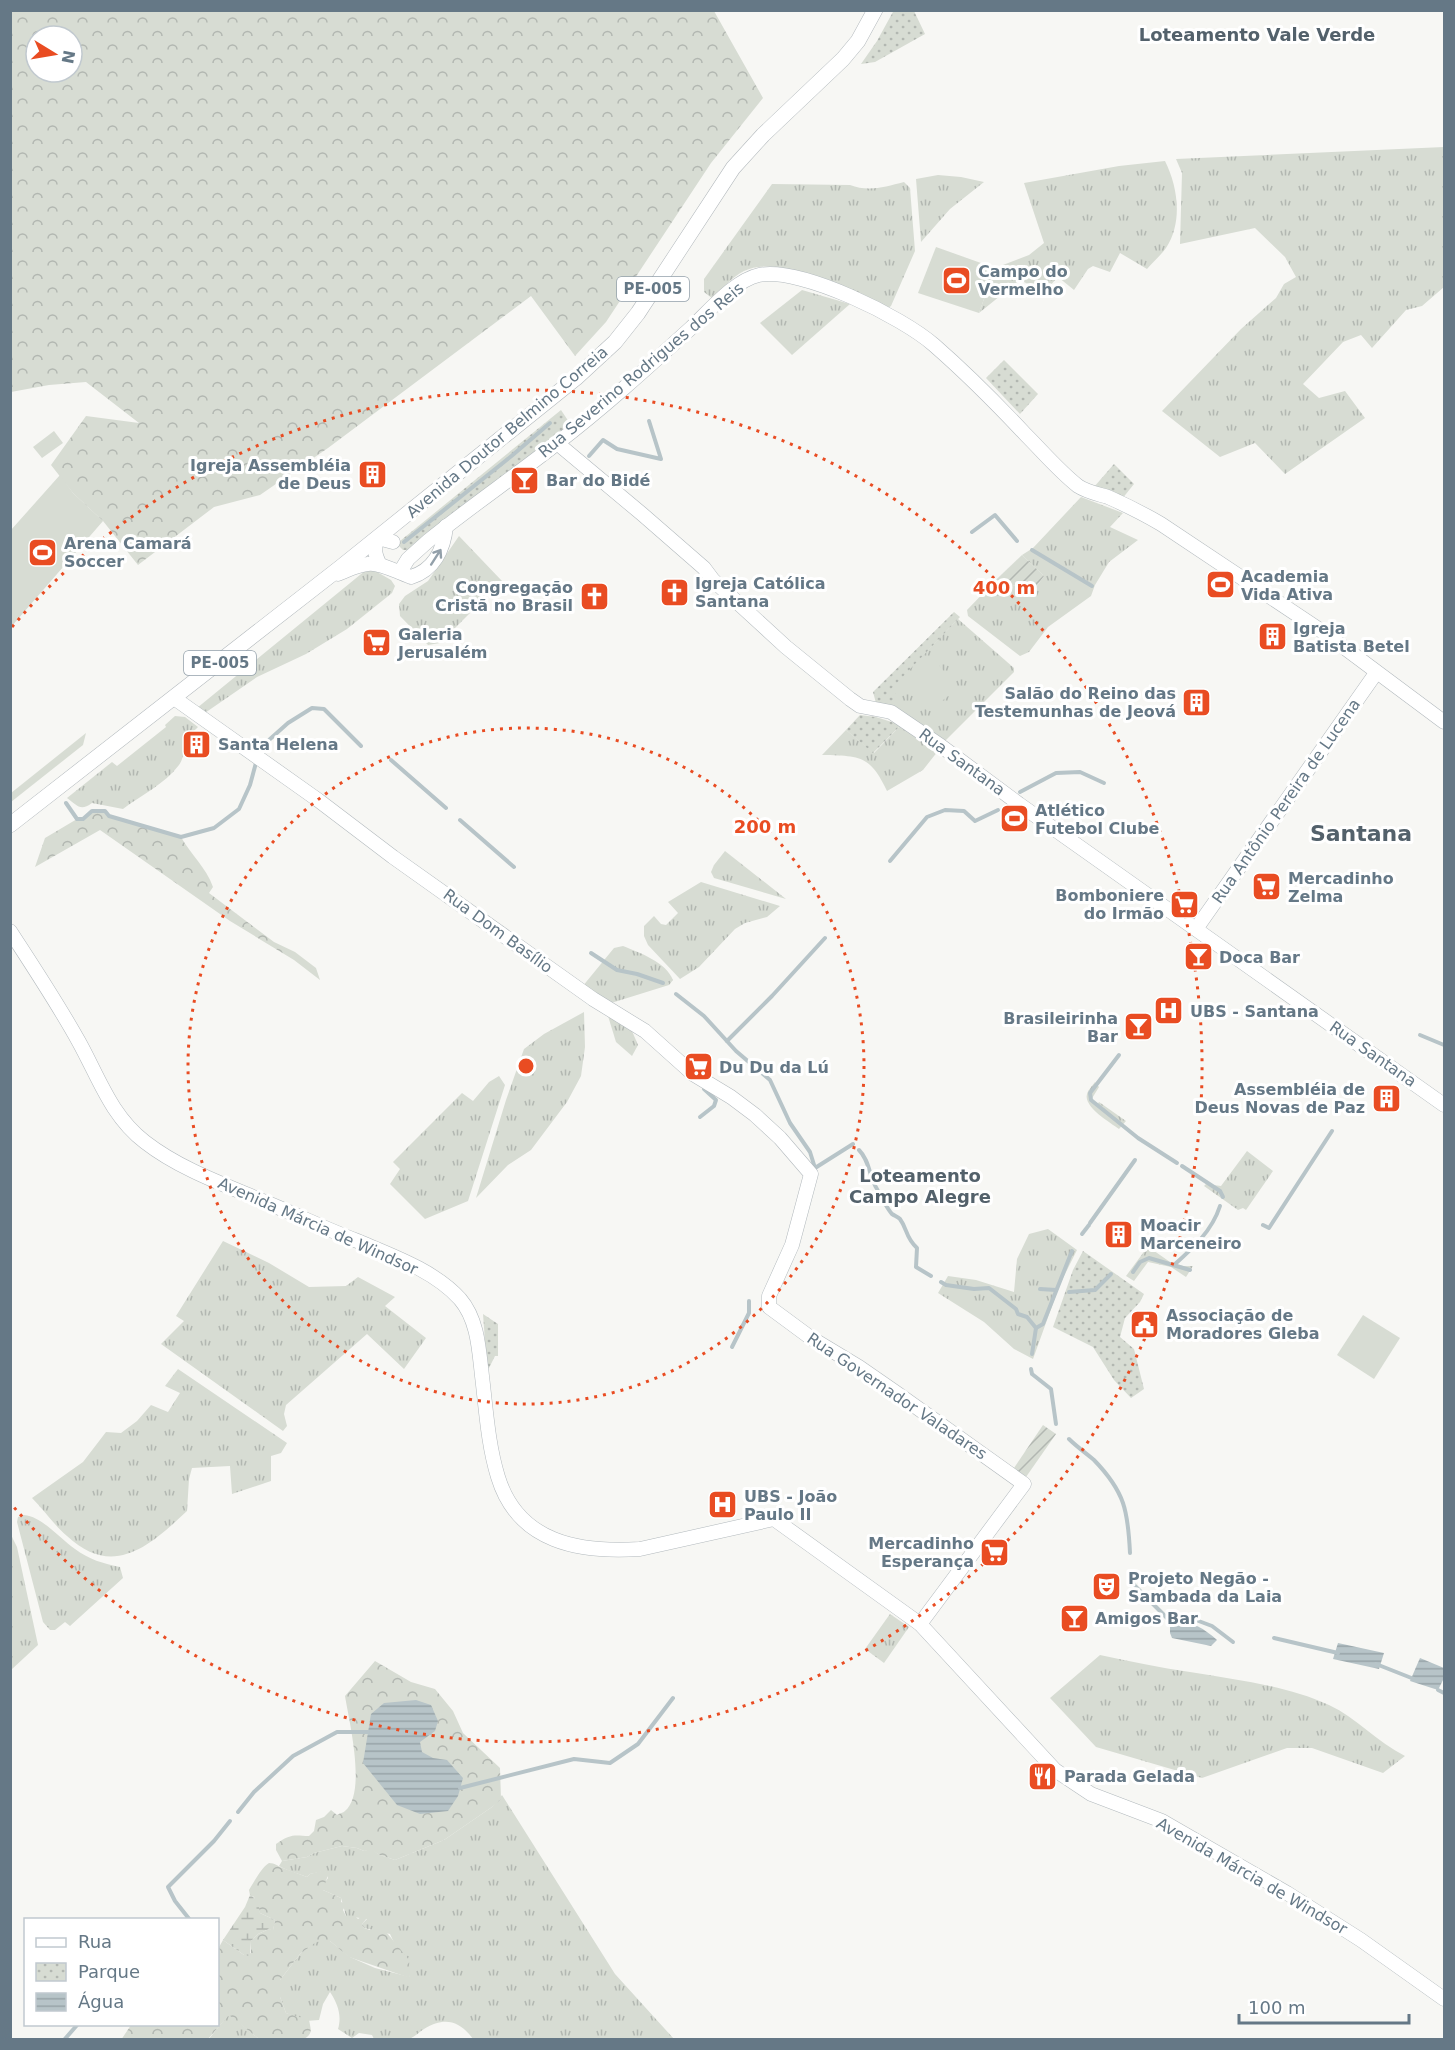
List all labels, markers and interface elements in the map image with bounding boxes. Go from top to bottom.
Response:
north arrow [24,24,84,84]
district label: Loteamento Vale Verde [1139,24,1375,45]
text: N [58,48,79,65]
place label: Campo do Vermelho [978,262,1068,299]
sports icon: Campo do Vermelho [941,264,973,296]
road number: PE-005 [617,277,689,301]
street label: Rua Severino Rodrigues dos Reis [534,278,748,462]
street label: Avenida Doutor Belmino Correia [403,342,611,522]
place label: Igreja Assembléia de Deus [190,456,351,493]
building icon: Igreja Assembléia de Deus [356,458,388,490]
bar icon: Bar do Bidé [509,464,541,496]
place label: Bar do Bidé [546,471,651,490]
place label: Arena Camará Soccer [64,534,192,571]
sports icon: Arena Camará Soccer [27,536,59,568]
one-way arrow [430,550,442,566]
place label: Academia Vida Ativa [1241,567,1333,604]
sports icon: Academia Vida Ativa [1204,569,1236,601]
place label: Igreja Católica Santana [695,574,825,611]
church icon: Igreja Católica Santana [658,576,690,608]
text: 400 m [973,577,1035,598]
place label: Congregação Cristã no Brasil [435,578,573,615]
church icon: Congregação Cristã no Brasil [578,580,610,612]
place label: Igreja Batista Betel [1293,619,1410,656]
building icon: Igreja Batista Betel [1256,621,1288,653]
place label: Galeria Jerusalém [397,625,487,662]
supermarket icon: Galeria Jerusalém [361,627,393,659]
road number: PE-005 [184,651,256,675]
place label: Salão do Reino das Testemunhas de Jeová [975,684,1176,721]
building icon: Salão do Reino das Testemunhas de Jeová [1181,686,1213,718]
street label: Rua Antônio Pereira de Lucena [1208,695,1364,907]
street label: Rua Santana [915,724,1009,800]
building icon: Santa Helena [181,728,213,760]
place label: Santa Helena [218,735,339,754]
place label: Atlético Futebol Clube [1035,801,1160,838]
sports icon: Atlético Futebol Clube [998,803,1030,835]
text: 200 m [734,816,796,837]
district label: Santana [1310,821,1412,846]
place label: Mercadinho Zelma [1288,869,1394,906]
supermarket icon: Mercadinho Zelma [1251,871,1283,903]
street label: Rua Dom Basílio [440,885,556,977]
place label: Bomboniere do Irmão [1055,886,1164,923]
supermarket icon: Bomboniere do Irmão [1169,888,1201,920]
bar icon: Doca Bar [1182,941,1214,973]
place label: Doca Bar [1219,948,1300,967]
hospital icon: UBS - Santana [1153,995,1185,1027]
place label: UBS - Santana [1190,1002,1319,1021]
place label: Brasileirinha Bar [1003,1009,1118,1046]
bar icon: Brasileirinha Bar [1123,1011,1155,1043]
street label: Rua Santana [1326,1017,1420,1091]
supermarket icon: Du Du da Lú [682,1051,714,1083]
centre of rings [516,1056,536,1076]
place label: Du Du da Lú [719,1058,829,1077]
place label: Assembléia de Deus Novas de Paz [1194,1080,1365,1117]
building icon: Assembléia de Deus Novas de Paz [1370,1082,1402,1114]
district label: Loteamento Campo Alegre [849,1165,991,1207]
street label: Avenida Márcia de Windsor [215,1173,421,1279]
place label: Moacir Marceneiro [1140,1216,1242,1253]
building icon: Moacir Marceneiro [1103,1218,1135,1250]
place label: Associação de Moradores Gleba [1166,1306,1320,1343]
public building icon: Associação de Moradores Gleba [1129,1308,1161,1340]
street label: Rua Governador Valadares [803,1329,991,1463]
place label: UBS - João Paulo II [744,1487,837,1524]
hospital icon: UBS - João Paulo II [707,1489,739,1521]
place label: Mercadinho Esperança [868,1534,974,1571]
supermarket icon: Mercadinho Esperança [979,1536,1011,1568]
place label: Projeto Negão - Sambada da Laia [1128,1569,1282,1606]
theatre icon: Projeto Negão - Sambada da Laia [1091,1571,1123,1603]
bar icon: Amigos Bar [1058,1602,1090,1634]
place label: Amigos Bar [1095,1609,1198,1628]
restaurant icon: Parada Gelada [1027,1760,1059,1792]
place label: Parada Gelada [1064,1767,1195,1786]
street label: Avenida Márcia de Windsor [1153,1814,1351,1939]
legend [24,1918,219,2026]
text: Rua [78,1931,112,1952]
text: Parque [78,1961,140,1982]
scale bar [1239,1987,1408,2025]
text: Água [78,1991,124,2012]
text: 100 m [1248,1997,1306,2018]

